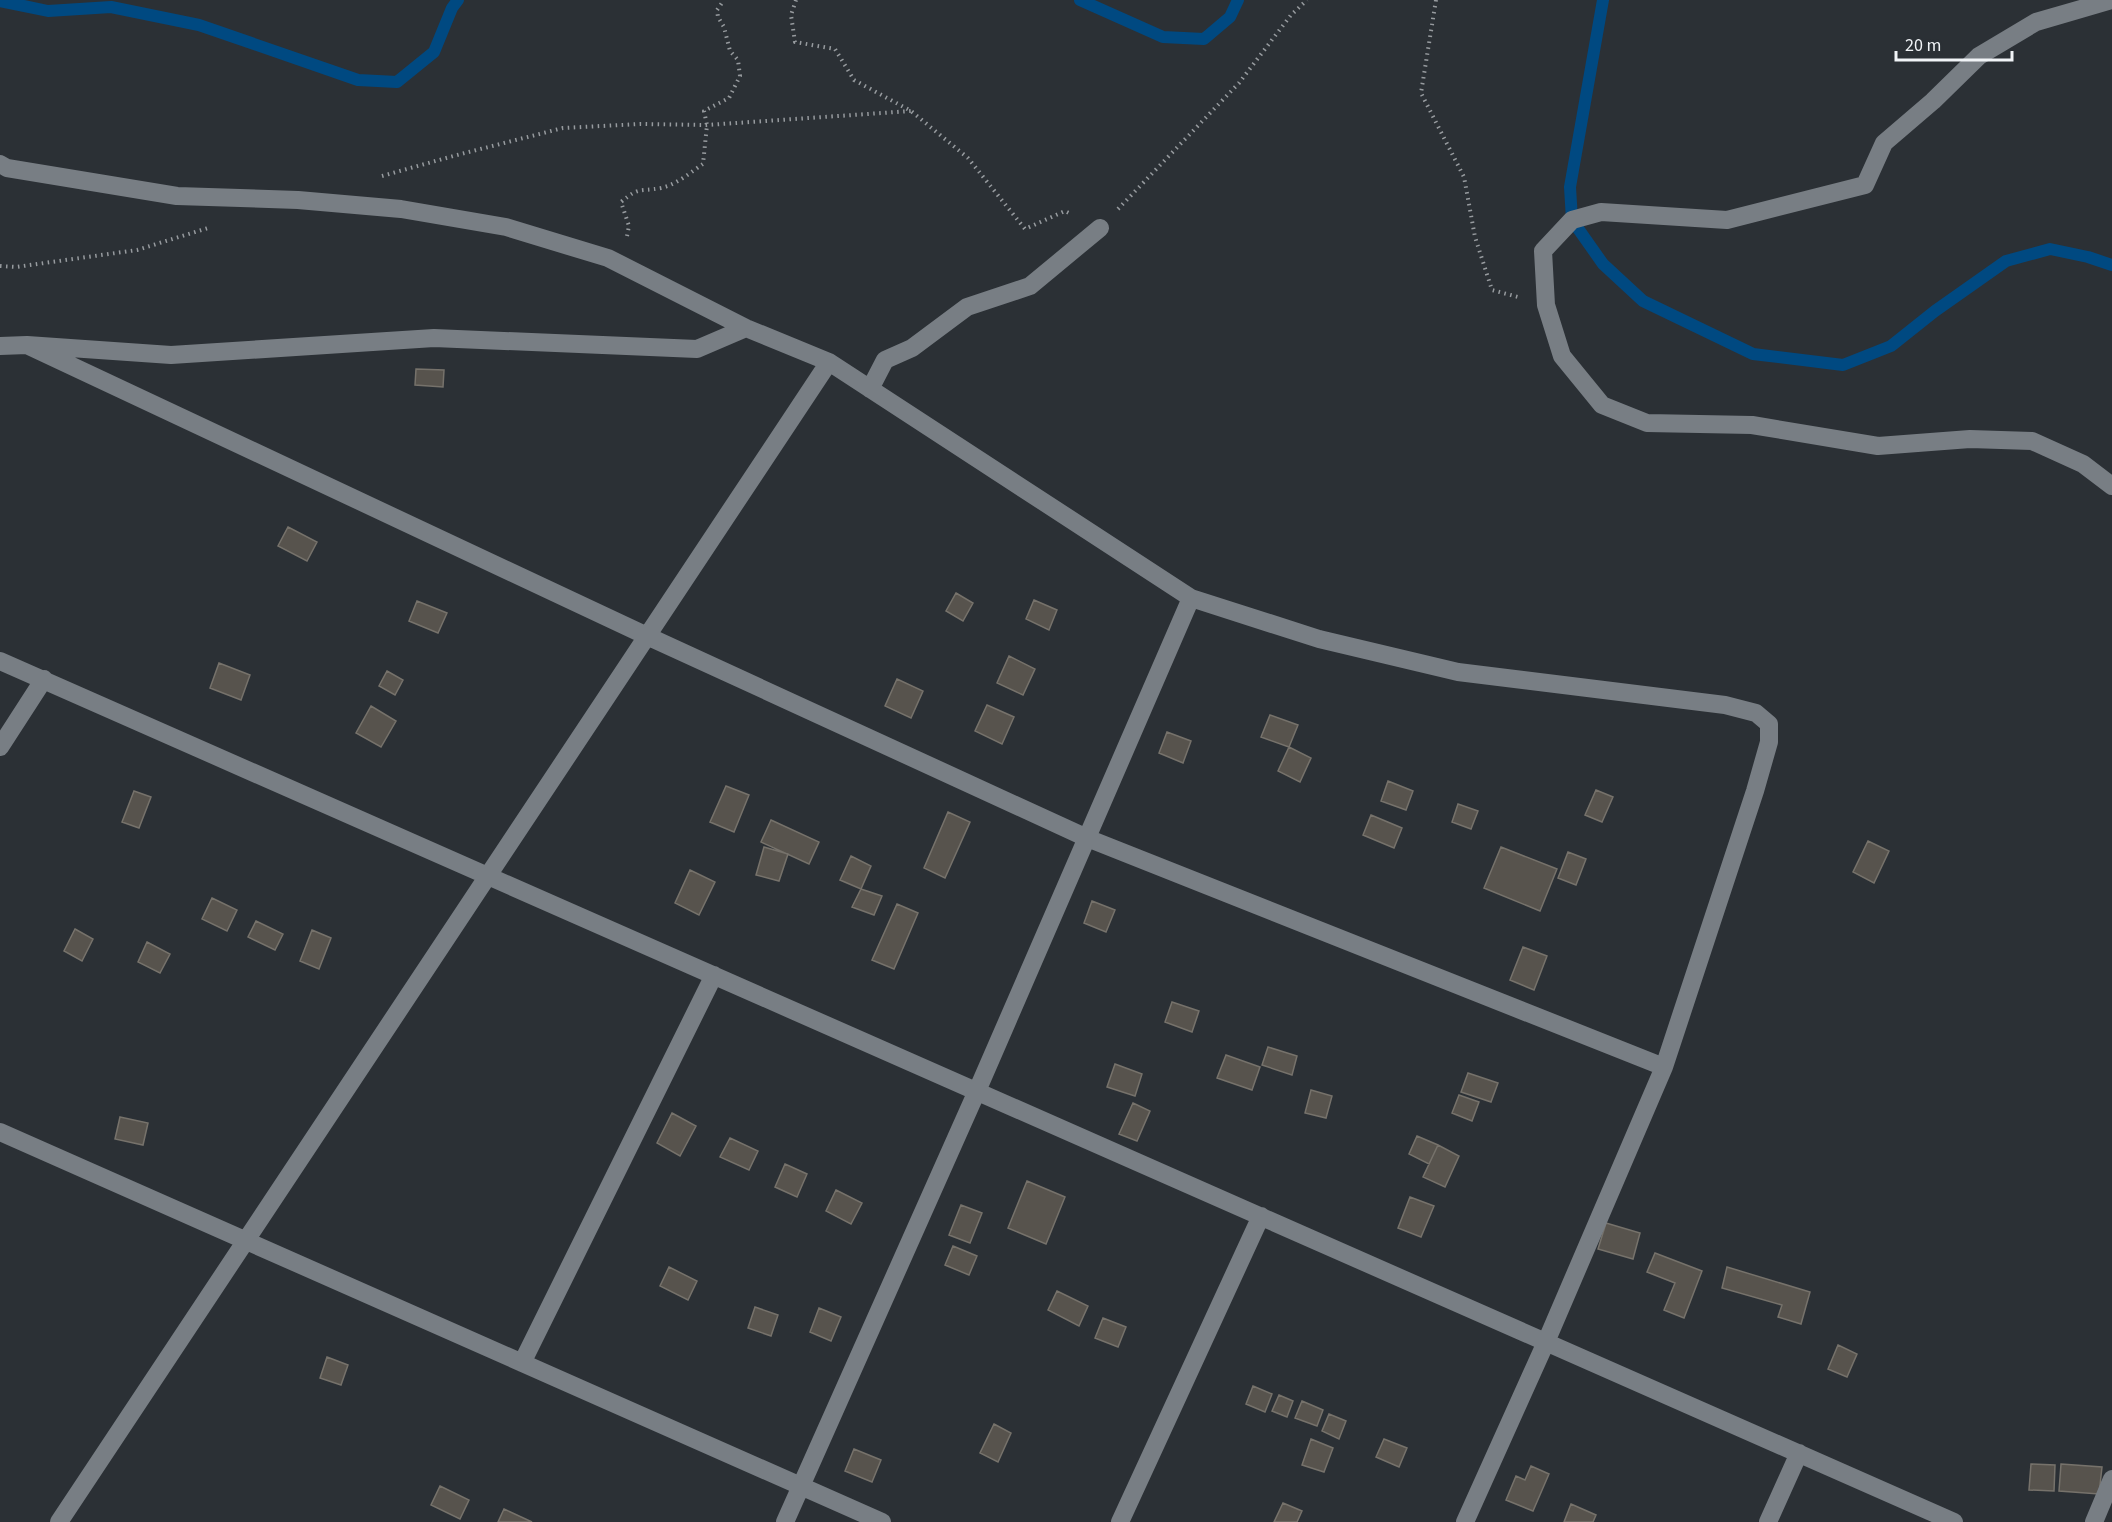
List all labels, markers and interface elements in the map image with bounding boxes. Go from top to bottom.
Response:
scale bar [1896,24,2012,62]
text: 20 m [1905,33,1941,58]

